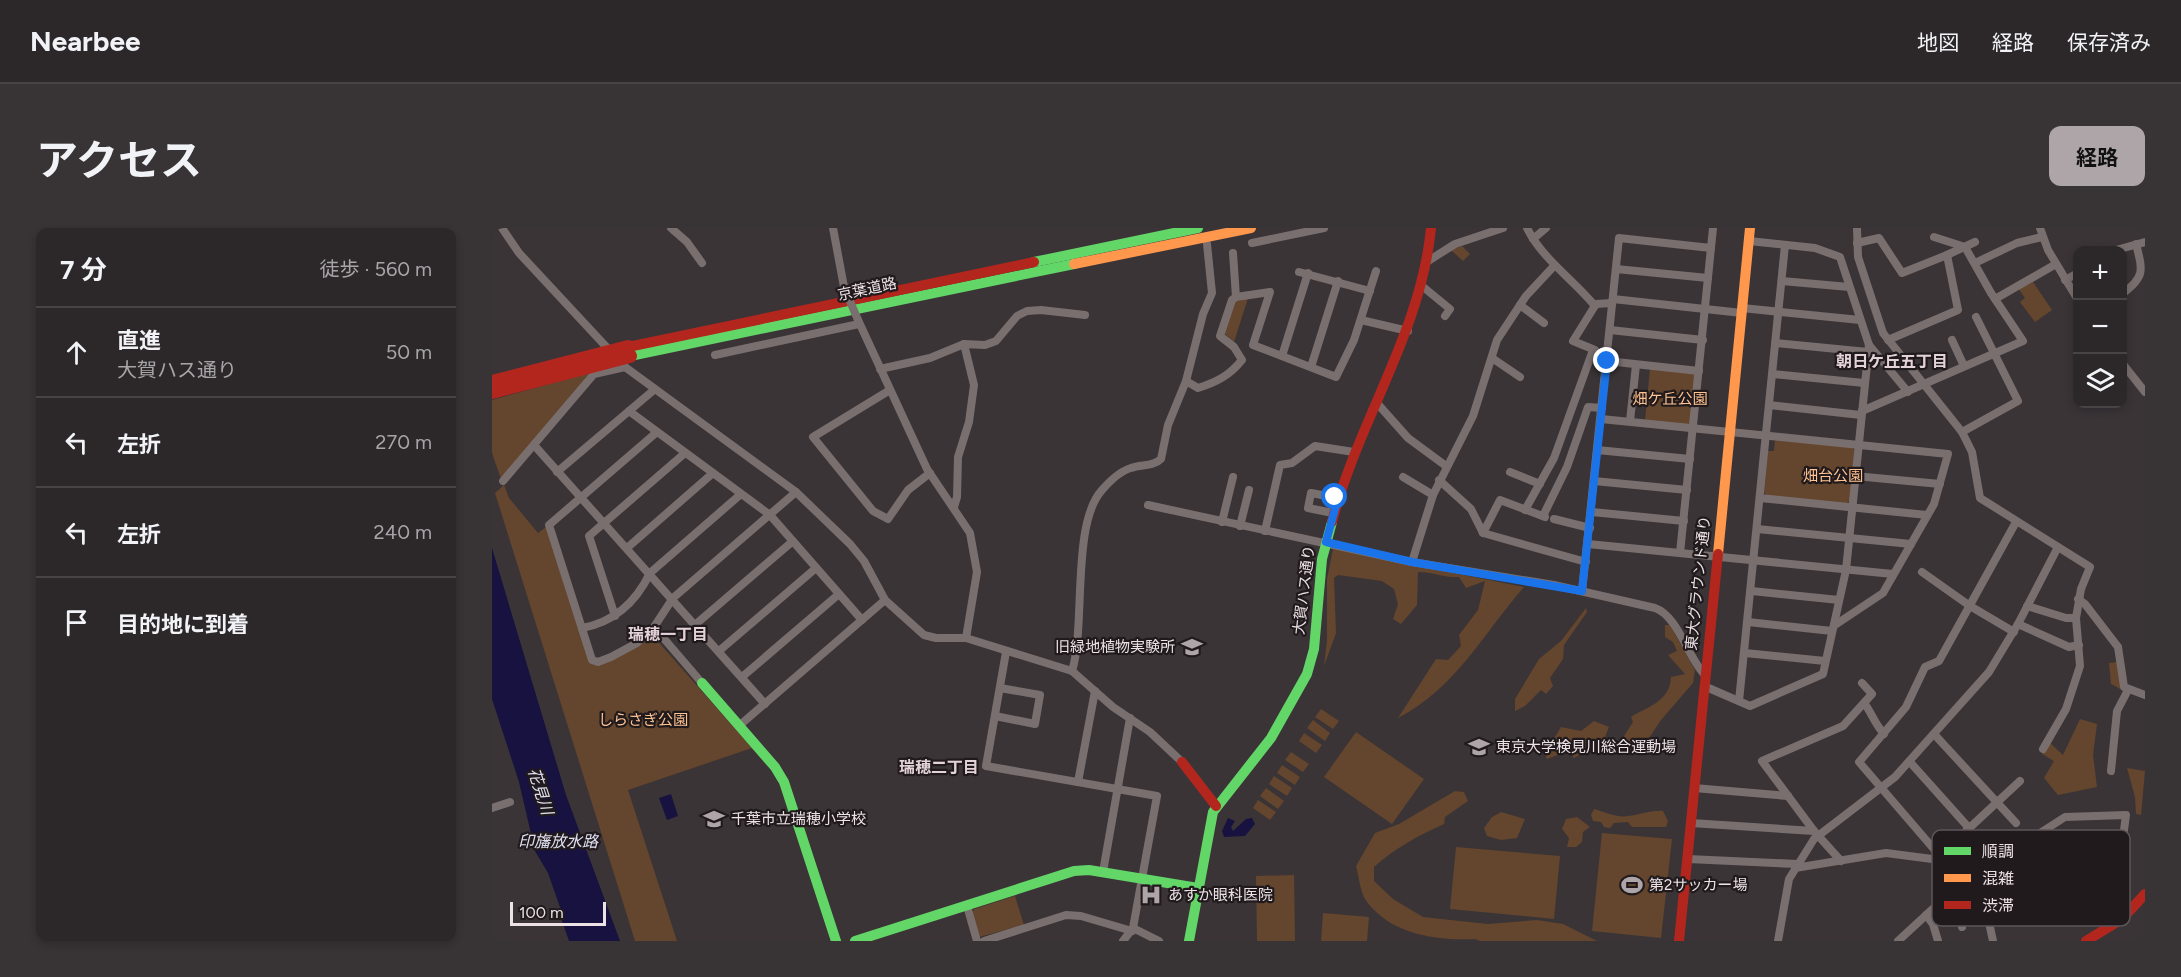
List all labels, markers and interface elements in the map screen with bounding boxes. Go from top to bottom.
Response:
text: Nearbee [30,24,140,58]
text: 地図 [1917,30,1959,55]
text: 経路 [1992,30,2034,55]
text: 保存済み [2067,30,2151,55]
button: 経路 [2049,126,2145,186]
text: アクセス [36,135,202,186]
map controls [2073,246,2127,408]
button: + [2073,246,2127,300]
text: 7 分 [60,254,107,286]
text: 徒歩 · 560 m [319,257,432,281]
street label: 京葉道路 [836,274,898,304]
button: − [2073,300,2127,354]
text: 直進 [117,327,161,354]
icon: ahead [60,336,93,369]
text: 50 m [386,340,432,364]
route end [1593,347,1619,373]
district label: 朝日ケ丘五丁目 [1836,352,1948,371]
button: layers [2073,354,2127,408]
text: 大賀ハス通り [117,358,237,382]
park label: 畑ケ丘公園 [1632,390,1708,408]
icon: left [60,426,93,459]
text: 270 m [375,430,432,454]
text: 左折 [117,431,161,458]
park label: 畑台公園 [1803,467,1863,485]
route start [1321,483,1347,509]
street label: 東大グラウンド通り [1682,515,1714,651]
icon: left [60,516,93,549]
text: 240 m [374,520,432,544]
text: 左折 [117,521,161,548]
street label: 大賀ハス通り [1290,544,1318,636]
icon: arrive [60,606,93,639]
text: 目的地に到着 [117,611,249,638]
district label: 瑞穂一丁目 [628,625,708,644]
school or university icon: 旧緑地植物実験所 [1180,635,1204,659]
place label: 旧緑地植物実験所 [1055,638,1175,656]
park label: しらさぎ公園 [598,711,688,729]
school or university icon: 東京大学検見川総合運動場 [1467,735,1491,759]
place label: 東京大学検見川総合運動場 [1496,738,1676,756]
district label: 瑞穂二丁目 [899,758,979,777]
water label: 花見川 [524,765,558,819]
school or university icon: 千葉市立瑞穂小学校 [702,807,726,831]
place label: 千葉市立瑞穂小学校 [731,810,866,828]
legend [1932,830,2130,926]
water label: 印旛放水路 [518,832,600,851]
text: 順調 [1982,842,2014,861]
text: 混雑 [1982,869,2014,888]
sports icon: 第2サッカー場 [1620,873,1644,897]
place label: 第2サッカー場 [1649,876,1747,894]
hospital icon: あすか眼科医院 [1139,883,1163,907]
place label: あすか眼科医院 [1168,886,1273,904]
text: 渋滞 [1982,896,2014,915]
scale bar [510,899,606,926]
text: 100 m [519,903,564,922]

